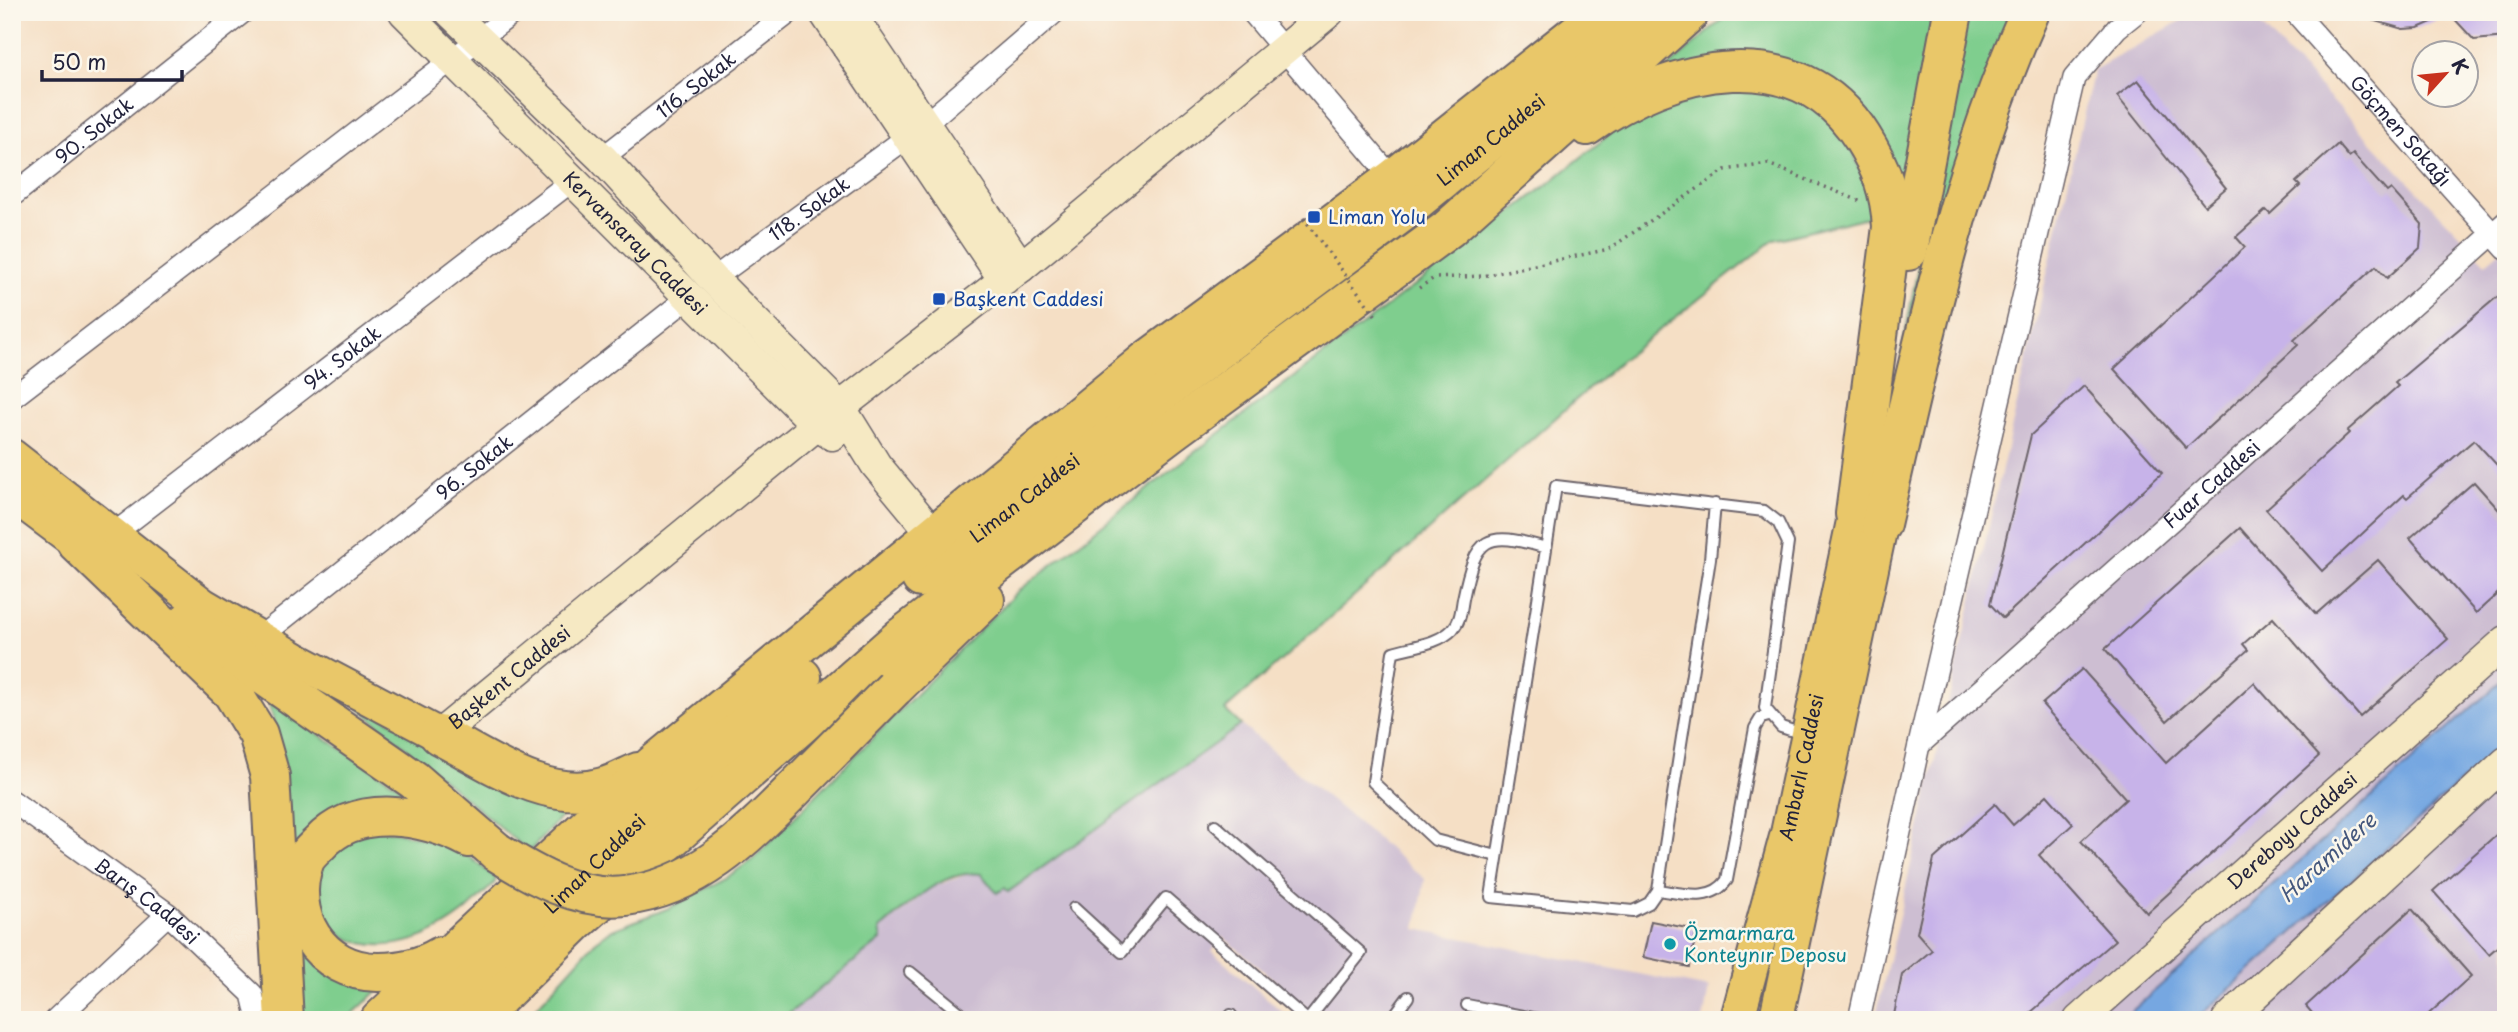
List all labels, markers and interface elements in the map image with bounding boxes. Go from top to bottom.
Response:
scale bar [42,38,182,82]
north arrow [2410,38,2480,108]
street label: 116. Sokak [650,44,741,124]
text: 50 m [52,45,106,77]
text: K [2445,53,2477,78]
street label: Göçmen Sokağı [2344,68,2459,192]
street label: Liman Caddesi [1430,87,1551,192]
street label: 90. Sokak [48,90,139,170]
street label: Kervansaray Caddesi [558,164,714,321]
street label: 118. Sokak [762,169,855,247]
place label: Liman Yolu [1328,202,1426,230]
marker: Liman Yolu [1306,209,1322,225]
place label: Başkent Caddesi [953,284,1104,312]
marker: Başkent Caddesi [931,291,947,307]
street label: 94. Sokak [297,318,386,396]
street label: 96. Sokak [429,427,518,506]
street label: Fuar Caddesi [2156,433,2266,534]
street label: Liman Caddesi [963,446,1085,549]
street label: Başkent Caddesi [442,618,576,735]
street label: Ambarlı Caddesi [1771,691,1830,843]
street label: Dereboyu Caddesi [2220,765,2363,896]
water label: Haramidere [2271,803,2384,909]
street label: Liman Caddesi [537,807,651,919]
street label: Barış Caddesi [89,850,206,950]
place label: Özmarmara Konteynır Deposu [1684,918,1847,968]
marker: Özmarmara Konteynır Deposu [1662,936,1678,952]

